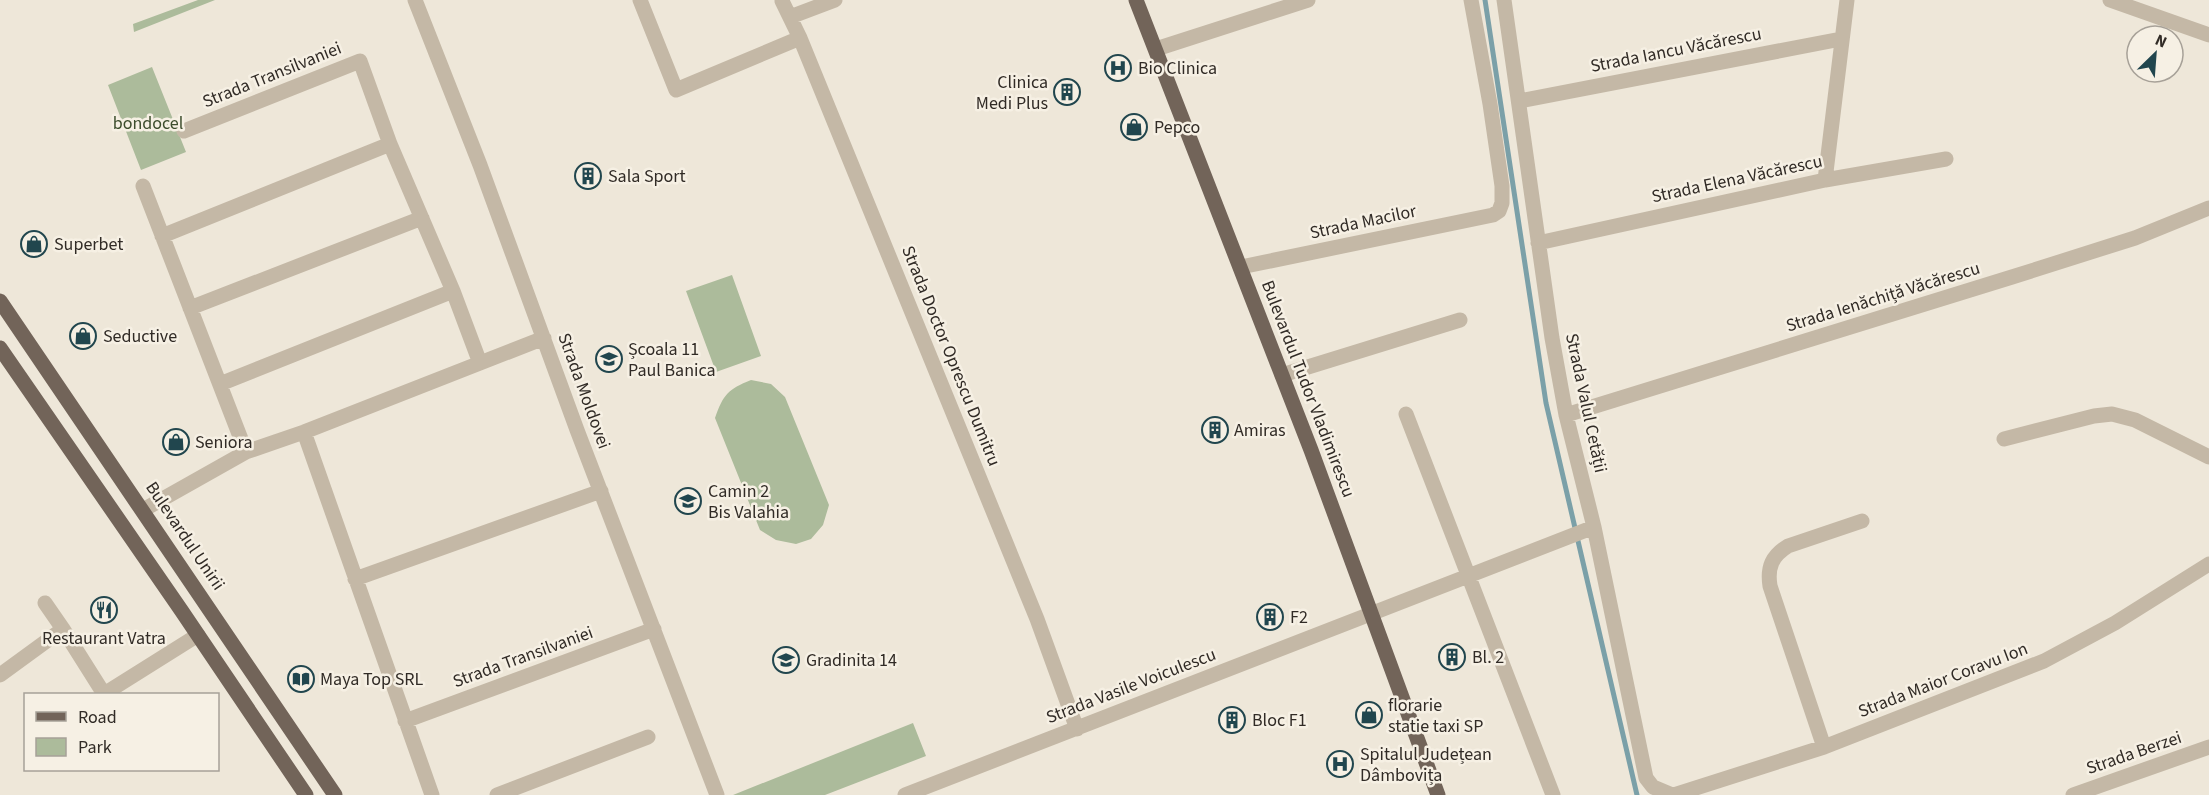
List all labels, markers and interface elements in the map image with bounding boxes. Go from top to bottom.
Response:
street label: Strada Iancu Văcărescu [1588,21,1764,79]
north arrow [2125,24,2185,84]
text: N [2151,29,2170,54]
street label: Strada Transilvaniei [199,36,345,114]
hospital icon: Bio Clinica [1103,53,1133,83]
place label: Bio Clinica [1138,56,1217,81]
place label: Clinica Medi Plus [976,70,1048,116]
building icon: Clinica Medi Plus [1052,77,1082,107]
park label: bondocel [113,111,183,136]
shop icon: Pepco [1119,112,1149,142]
place label: Pepco [1154,115,1200,140]
street label: Strada Elena Văcărescu [1649,149,1825,209]
building icon: Sala Sport [573,161,603,191]
place label: Sala Sport [608,164,686,189]
street label: Strada Macilor [1307,198,1419,245]
shop icon: Superbet [19,229,49,259]
place label: Superbet [54,232,123,257]
street label: Strada Doctor Oprescu Dumitru [895,242,1007,470]
street label: Strada Ienăchiță Văcărescu [1783,256,1983,338]
street label: Bulevardul Tudor Vladimirescu [1255,277,1361,501]
shop icon: Seductive [68,321,98,351]
place label: Seductive [103,324,177,349]
street label: Strada Moldovei [551,330,617,452]
street label: Strada Valul Cetății [1559,331,1613,475]
place label: Școala 11 Paul Banica [628,337,716,383]
school or university icon: Școala 11 Paul Banica [594,344,624,374]
building icon: Amiras [1200,415,1230,445]
place label: Amiras [1234,418,1286,443]
shop icon: Seniora [161,427,191,457]
place label: Seniora [195,430,252,455]
street label: Bulevardul Unirii [139,477,231,595]
place label: Camin 2 Bis Valahia [708,479,789,525]
school or university icon: Camin 2 Bis Valahia [673,486,703,516]
restaurant icon: Restaurant Vatra [89,595,119,625]
building icon: F2 [1255,602,1285,632]
place label: F2 [1290,605,1308,630]
street label: Strada Transilvaniei [449,620,597,694]
place label: Restaurant Vatra [42,626,166,651]
street label: Strada Maior Coravu Ion [1854,636,2032,724]
street label: Strada Vasile Voiculescu [1042,642,1220,730]
building icon: Bl. 2 [1437,642,1467,672]
school or university icon: Gradinita 14 [771,645,801,675]
place label: Bl. 2 [1472,645,1504,670]
place label: Gradinita 14 [806,648,897,673]
library icon: Maya Top SRL [286,664,316,694]
place label: Maya Top SRL [320,667,424,692]
legend [24,693,219,771]
place label: florarie statie taxi SP [1388,693,1483,739]
shop icon: florarie statie taxi SP [1354,700,1384,730]
text: Road [78,705,117,730]
building icon: Bloc F1 [1217,705,1247,735]
place label: Bloc F1 [1252,708,1307,733]
street label: Strada Berzei [2083,725,2185,781]
text: Park [78,735,112,760]
place label: Spitalul Județean Dâmbovița [1360,742,1492,788]
hospital icon: Spitalul Județean Dâmbovița [1325,749,1355,779]

